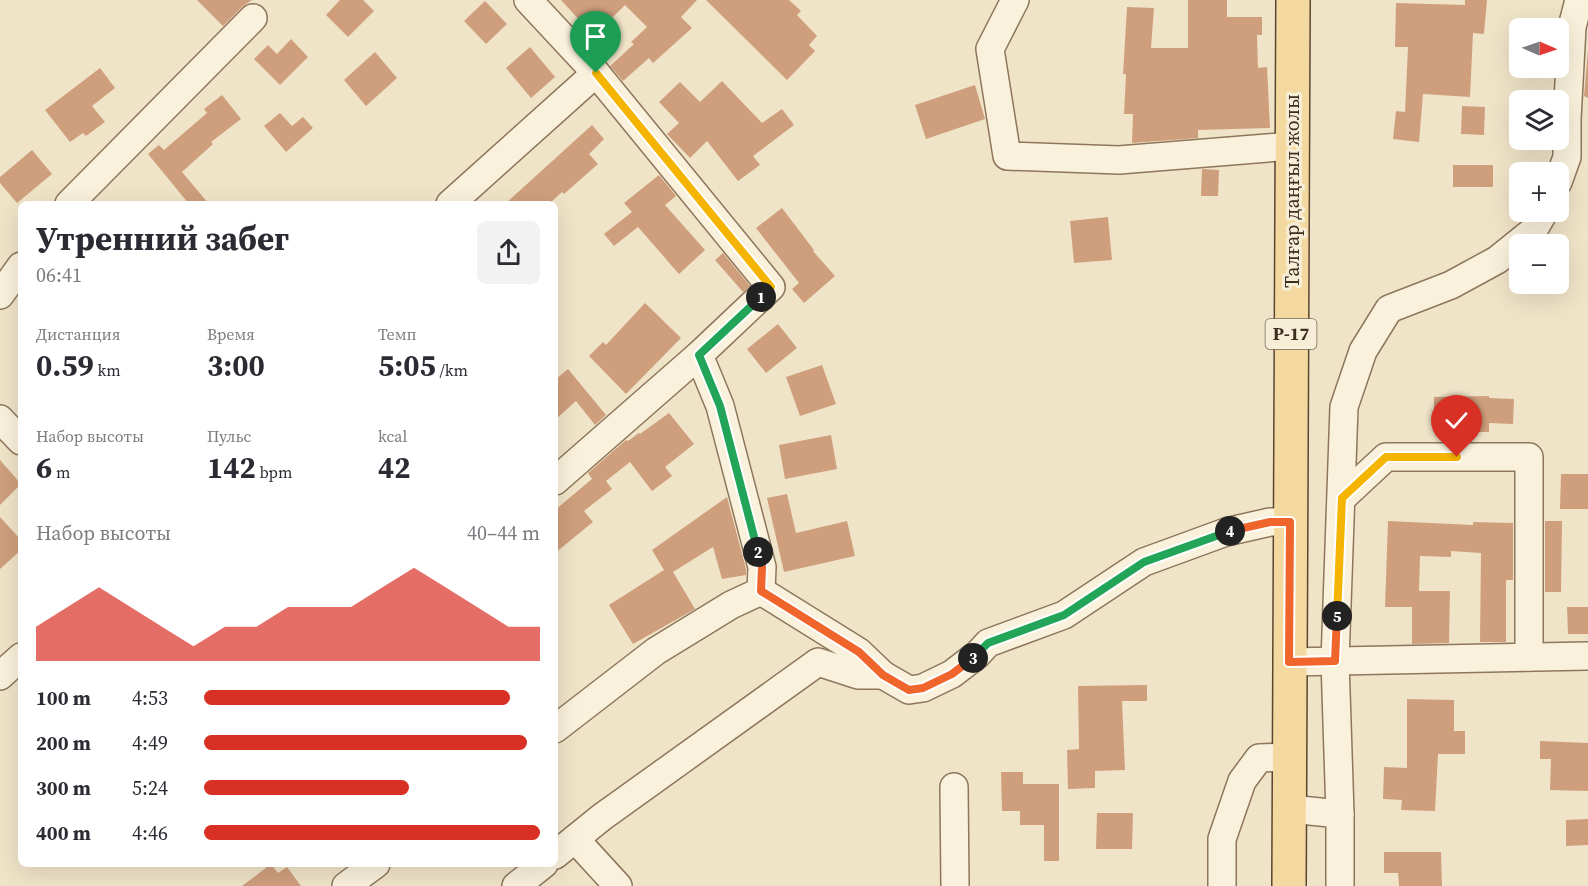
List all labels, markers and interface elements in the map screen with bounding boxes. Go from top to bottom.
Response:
pin [570,11,621,73]
north arrow [1509,18,1569,78]
map controls [1509,18,1569,294]
icon: arrive [579,20,612,53]
button: layers [1509,90,1569,150]
street label: Талғар даңғыл жолы [1278,94,1306,288]
button: + [1509,162,1569,222]
text: Утренний забег [36,216,289,261]
button: share [477,221,540,284]
button: − [1509,234,1569,294]
text: 06:41 [36,261,82,289]
pin: 1 [746,282,776,312]
text: 1 [757,286,765,308]
road number: P-17 [1266,319,1316,349]
text: Дистанция [36,323,120,345]
text: Время [207,323,255,345]
text: Темп [378,323,417,345]
text: 0.59 [36,345,94,386]
text: 3:00 [207,345,265,386]
text: 5:05 [378,345,436,386]
text: km [94,359,121,381]
text: /km [436,359,468,381]
pin [1431,395,1482,457]
icon: check [1440,404,1473,437]
text: Набор высоты [36,425,144,447]
text: Пульс [207,425,251,447]
text: kcal [378,425,407,447]
text: 6 [36,447,52,488]
text: 142 [207,447,256,488]
text: 42 [378,447,411,488]
text: m [52,461,70,483]
text: bpm [256,461,292,483]
pin: 4 [1215,516,1245,546]
text: Набор высоты [36,519,171,547]
text: 40–44 m [467,519,540,547]
text: 4 [1226,520,1234,542]
pin: 2 [743,537,773,567]
text: 2 [754,541,762,563]
pin: 5 [1322,601,1352,631]
text: 5 [1333,605,1341,627]
pin: 3 [958,643,988,673]
text: 3 [969,647,977,669]
text: 100 m [36,684,91,712]
text: 4:53 [132,684,168,712]
text: 200 m [36,729,91,757]
text: 4:49 [132,729,168,757]
text: 300 m [36,774,91,802]
text: 5:24 [132,774,168,802]
text: 400 m [36,819,91,847]
text: 4:46 [132,819,168,847]

